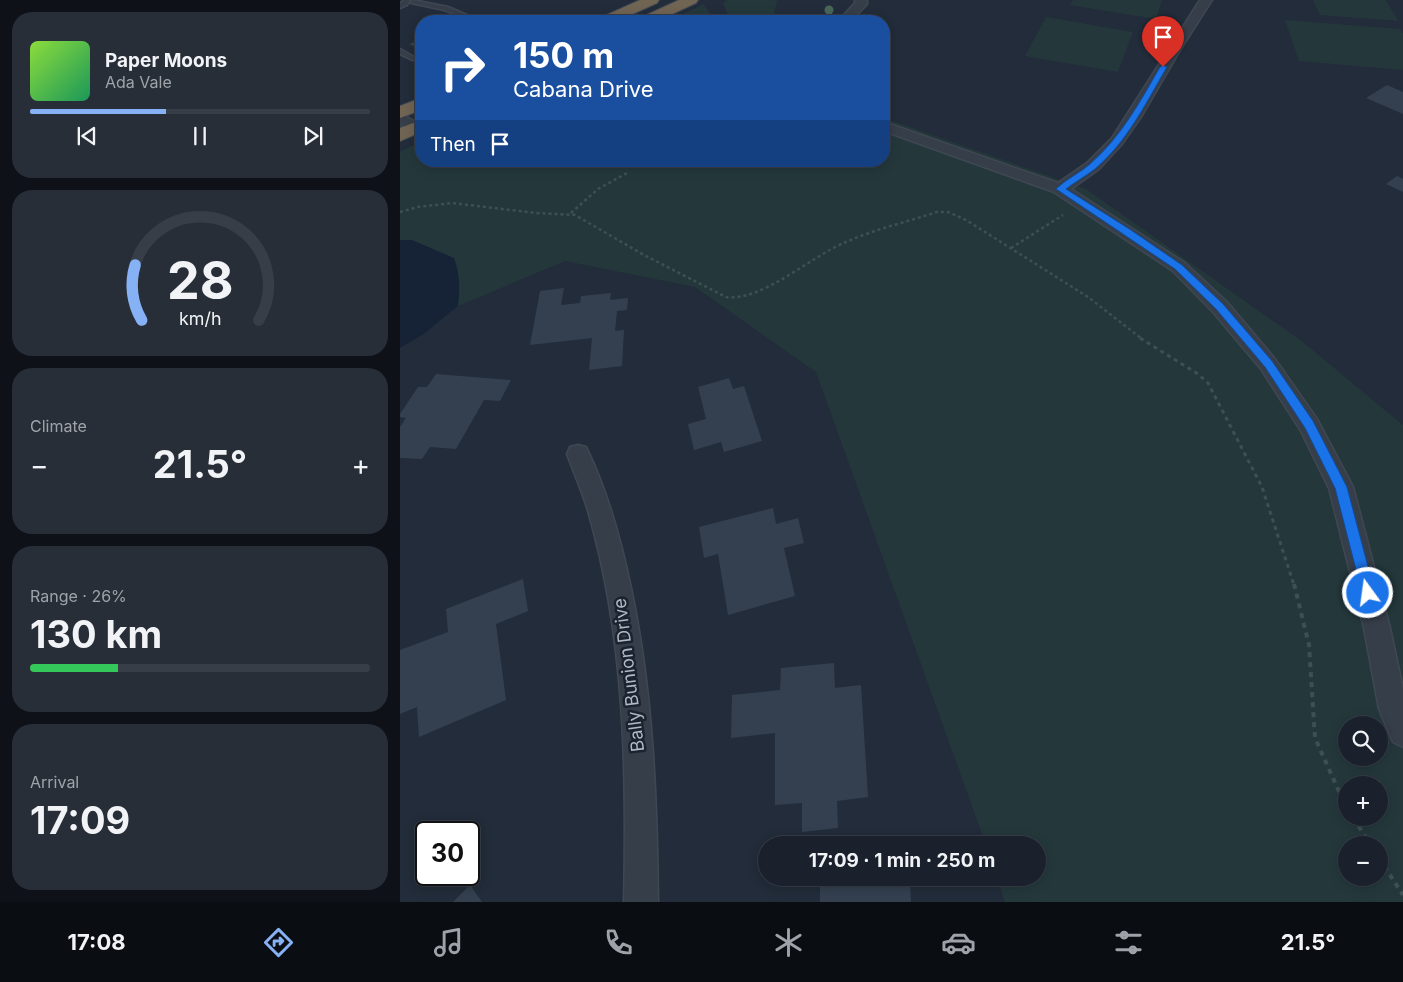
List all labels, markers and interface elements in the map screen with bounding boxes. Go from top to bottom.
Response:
pin [1142,16,1184,67]
icon: arrive [1149,23,1177,51]
text: 150 m [513,34,614,76]
icon: right [430,35,495,100]
text: Paper Moons [105,49,227,72]
text: Ada Vale [105,72,172,92]
text: Cabana Drive [513,76,654,102]
icon: previous [73,122,101,150]
icon: pause [186,122,214,150]
icon: next [299,122,327,150]
icon: arrive [486,130,514,158]
text: Then [430,133,476,156]
text: 28 [167,249,233,312]
text: km/h [179,308,221,329]
text: Climate [30,416,87,436]
text: 21.5° [153,441,247,487]
text: − [30,448,49,482]
text: + [351,448,370,482]
position arrow [1341,566,1393,618]
text: Range · 26% [30,586,127,606]
street label: Bally Bunion Drive [609,597,648,753]
text: 130 km [30,611,162,657]
map controls [1338,716,1388,886]
button: search [1338,716,1388,766]
text: Arrival [30,772,79,792]
button: + [1338,776,1388,826]
text: 17:09 [30,797,130,843]
speed limit sign: 30 [415,821,480,886]
button: − [1338,836,1388,886]
text: 17:09 · 1 min · 250 m [809,849,995,872]
icon: directions [261,925,296,960]
icon: music [431,925,466,960]
icon: phone [601,925,636,960]
icon: climate [771,925,806,960]
icon: car [941,925,976,960]
icon: filters [1111,925,1146,960]
text: 17:08 [68,929,126,955]
text: 21.5° [1281,929,1335,955]

